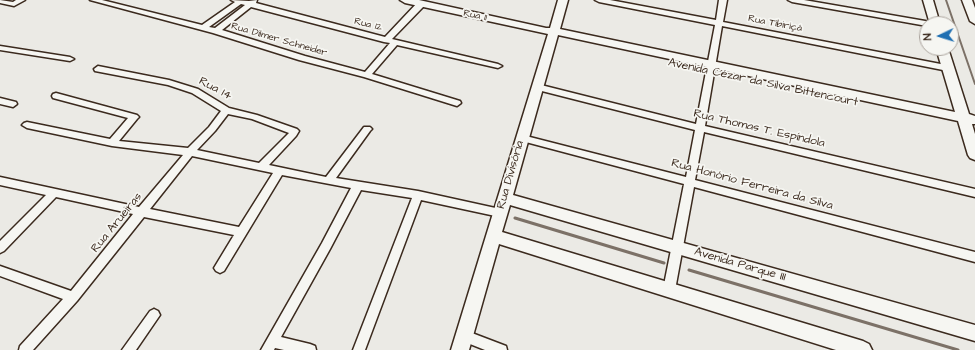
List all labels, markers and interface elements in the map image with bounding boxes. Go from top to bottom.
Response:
street label: Rua 11 [462,8,488,24]
street label: Rua Tibiriçá [747,13,803,35]
street label: Rua 12 [353,16,383,34]
north arrow [919,16,959,56]
street label: Rua Dilmer Schneider [230,21,328,59]
text: N [920,33,935,41]
street label: Avenida Cézar da Silva Bittencourt [667,56,859,110]
street label: Rua 14 [196,74,234,104]
street label: Rua Thomas T. Espíndola [692,107,826,151]
street label: Rua Divisória [494,139,528,211]
street label: Rua Honório Ferreira da Silva [669,156,835,214]
street label: Rua Arueiras [88,190,146,256]
street label: Avenida Parque III [693,245,787,285]

